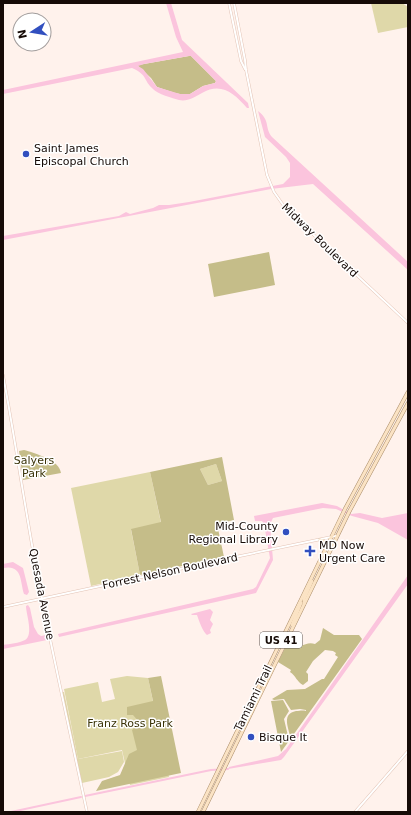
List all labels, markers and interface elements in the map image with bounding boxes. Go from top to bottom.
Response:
north arrow [12,12,52,52]
text: N [15,28,30,40]
place label: Saint James Episcopal Church [34,142,129,168]
marker: Saint James Episcopal Church [21,149,31,159]
street label: Midway Boulevard [279,201,360,280]
park label: Salyers Park [14,454,54,480]
place label: Mid-County Regional Library [189,520,278,546]
marker: Mid-County Regional Library [281,527,291,537]
place label: MD Now Urgent Care [319,539,386,565]
marker: MD Now Urgent Care [304,545,316,557]
street label: Quesada Avenue [26,547,57,641]
street label: Forrest Nelson Boulevard [101,551,239,592]
road number: US 41 [260,632,302,648]
street label: Tamiami Trail [231,663,275,734]
park label: Franz Ross Park [87,717,173,730]
place label: Bisque It [259,731,308,744]
marker: Bisque It [246,732,256,742]

